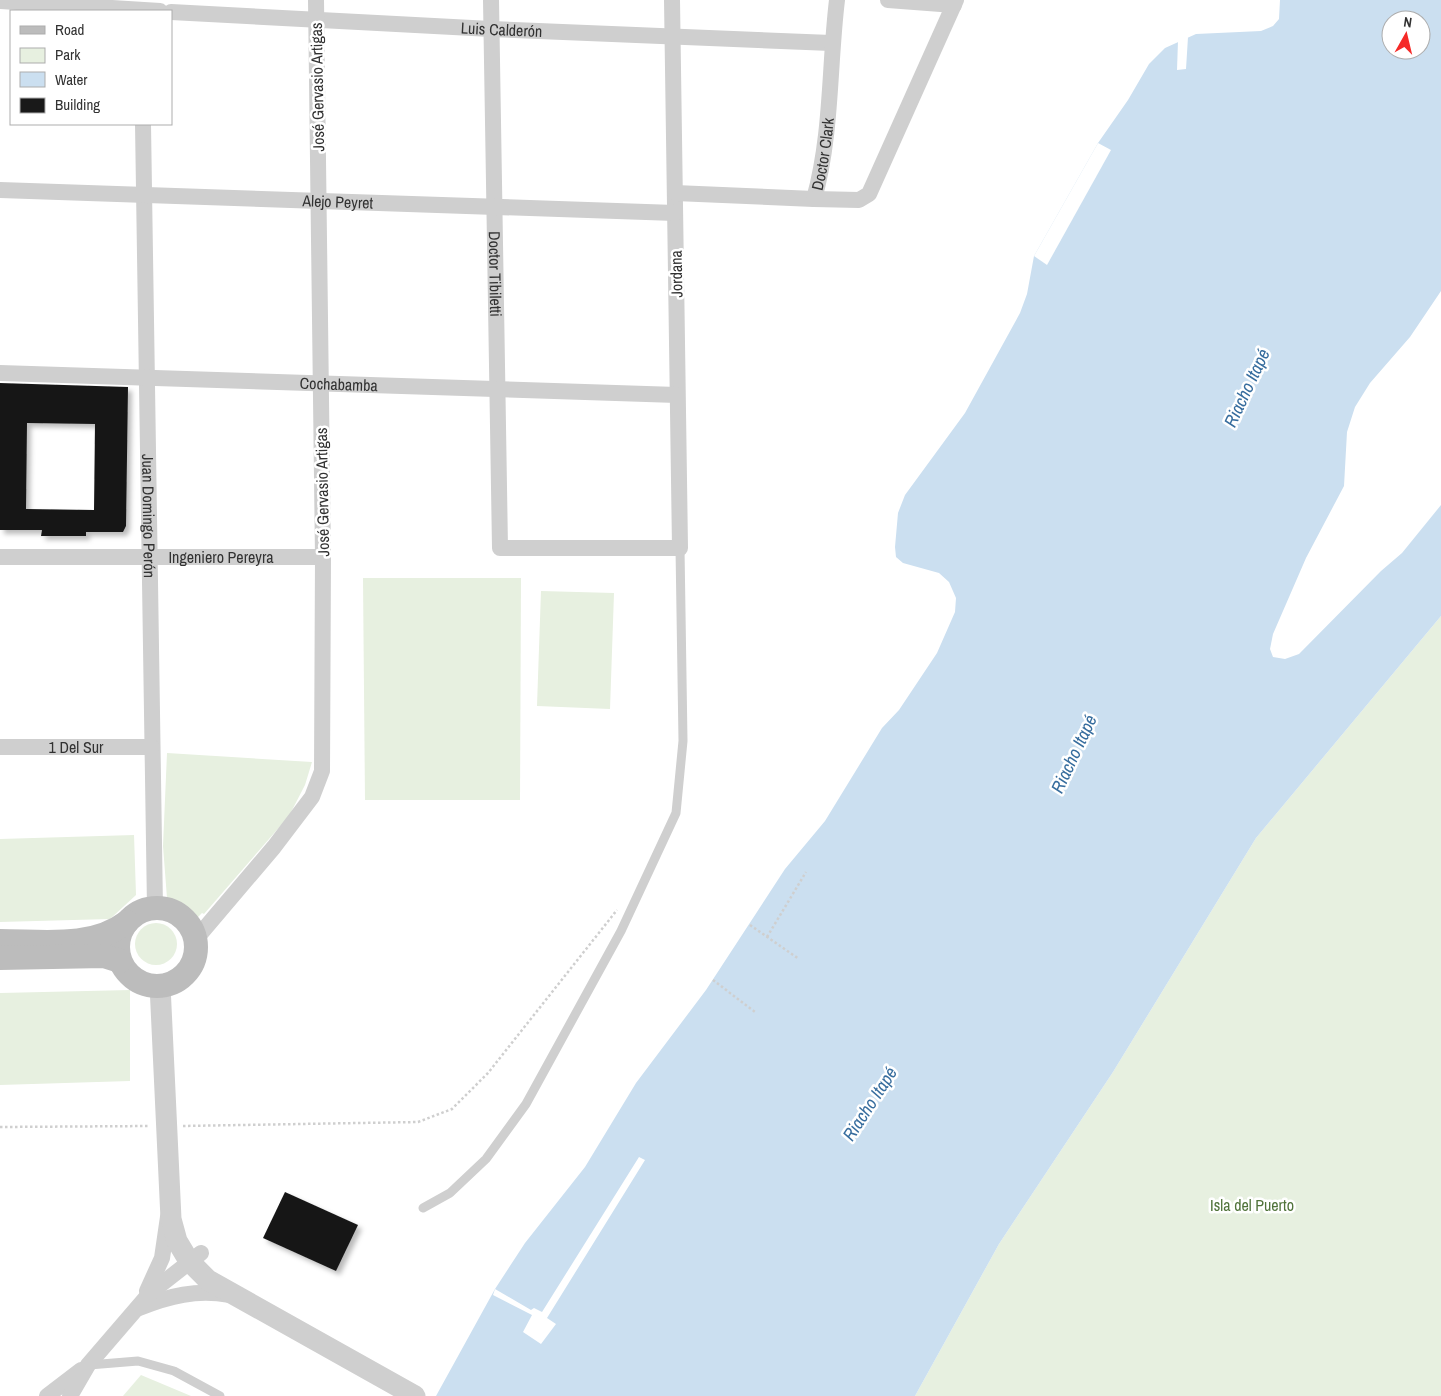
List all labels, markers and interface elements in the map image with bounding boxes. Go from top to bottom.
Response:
legend [10,10,172,125]
north arrow [1381,10,1431,60]
text: N [1402,13,1413,32]
street label: Luis Calderón [460,16,543,42]
text: Road [55,19,84,40]
street label: José Gervasio Artigas [305,22,329,152]
text: Park [55,44,81,65]
text: Water [55,69,87,90]
text: Building [55,94,100,115]
street label: Doctor Clark [806,116,839,192]
street label: Alejo Peyret [301,189,374,214]
street label: Doctor Tibiletti [484,231,507,317]
street label: Jordana [665,249,687,298]
water label: Riacho Itapé [1218,345,1276,431]
street label: Cochabamba [299,372,379,396]
street label: José Gervasio Artigas [310,427,334,557]
street label: Juan Domingo Perón [137,454,161,578]
street label: Ingeniero Pereyra [168,546,274,568]
water label: Riacho Itapé [1045,711,1103,797]
street label: 1 Del Sur [49,736,104,758]
water label: Riacho Itapé [836,1062,903,1146]
park label: Isla del Puerto [1210,1194,1294,1216]

